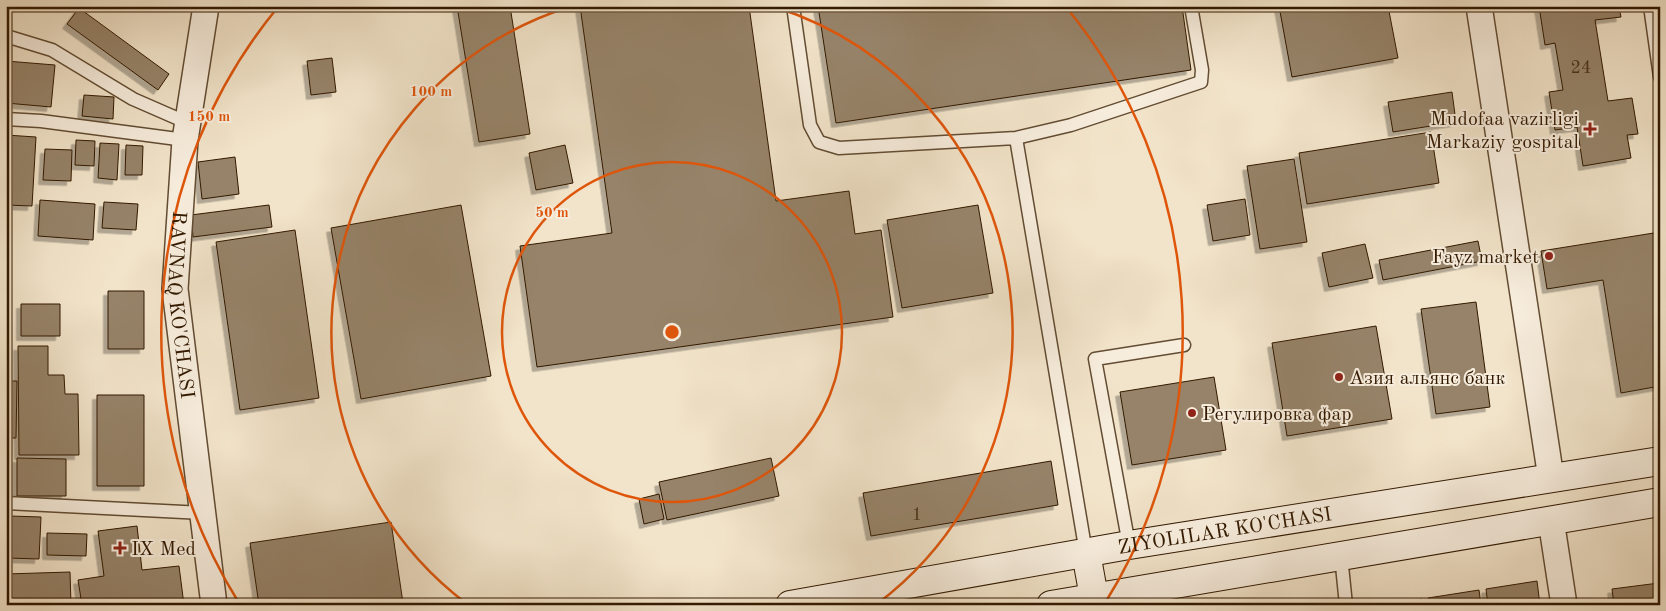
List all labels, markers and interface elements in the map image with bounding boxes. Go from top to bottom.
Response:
house number: 24 [1571,59,1591,77]
text: 100 m [410,85,452,100]
text: 150 m [188,110,230,125]
place label: Mudofaa vazirligi Markaziy gospital [1426,110,1579,153]
marker: Mudofaa vazirligi Markaziy gospital [1583,122,1597,136]
text: 50 m [535,206,569,221]
street label: RAVNAQ KO'CHASI [163,210,196,400]
place label: Fayz market [1432,248,1539,268]
marker: Fayz market [1543,250,1555,262]
centre of rings [663,323,681,341]
place label: Азия альянс банк [1349,369,1505,389]
marker: Азия альянс банк [1333,371,1345,383]
place label: Регулировка фар [1202,405,1352,425]
marker: Регулировка фар [1186,407,1198,419]
street label: ZIYOLILAR KO'CHASI [1116,505,1333,559]
house number: 1 [912,506,922,524]
place label: IX Med [131,540,196,560]
marker: IX Med [113,541,127,555]

